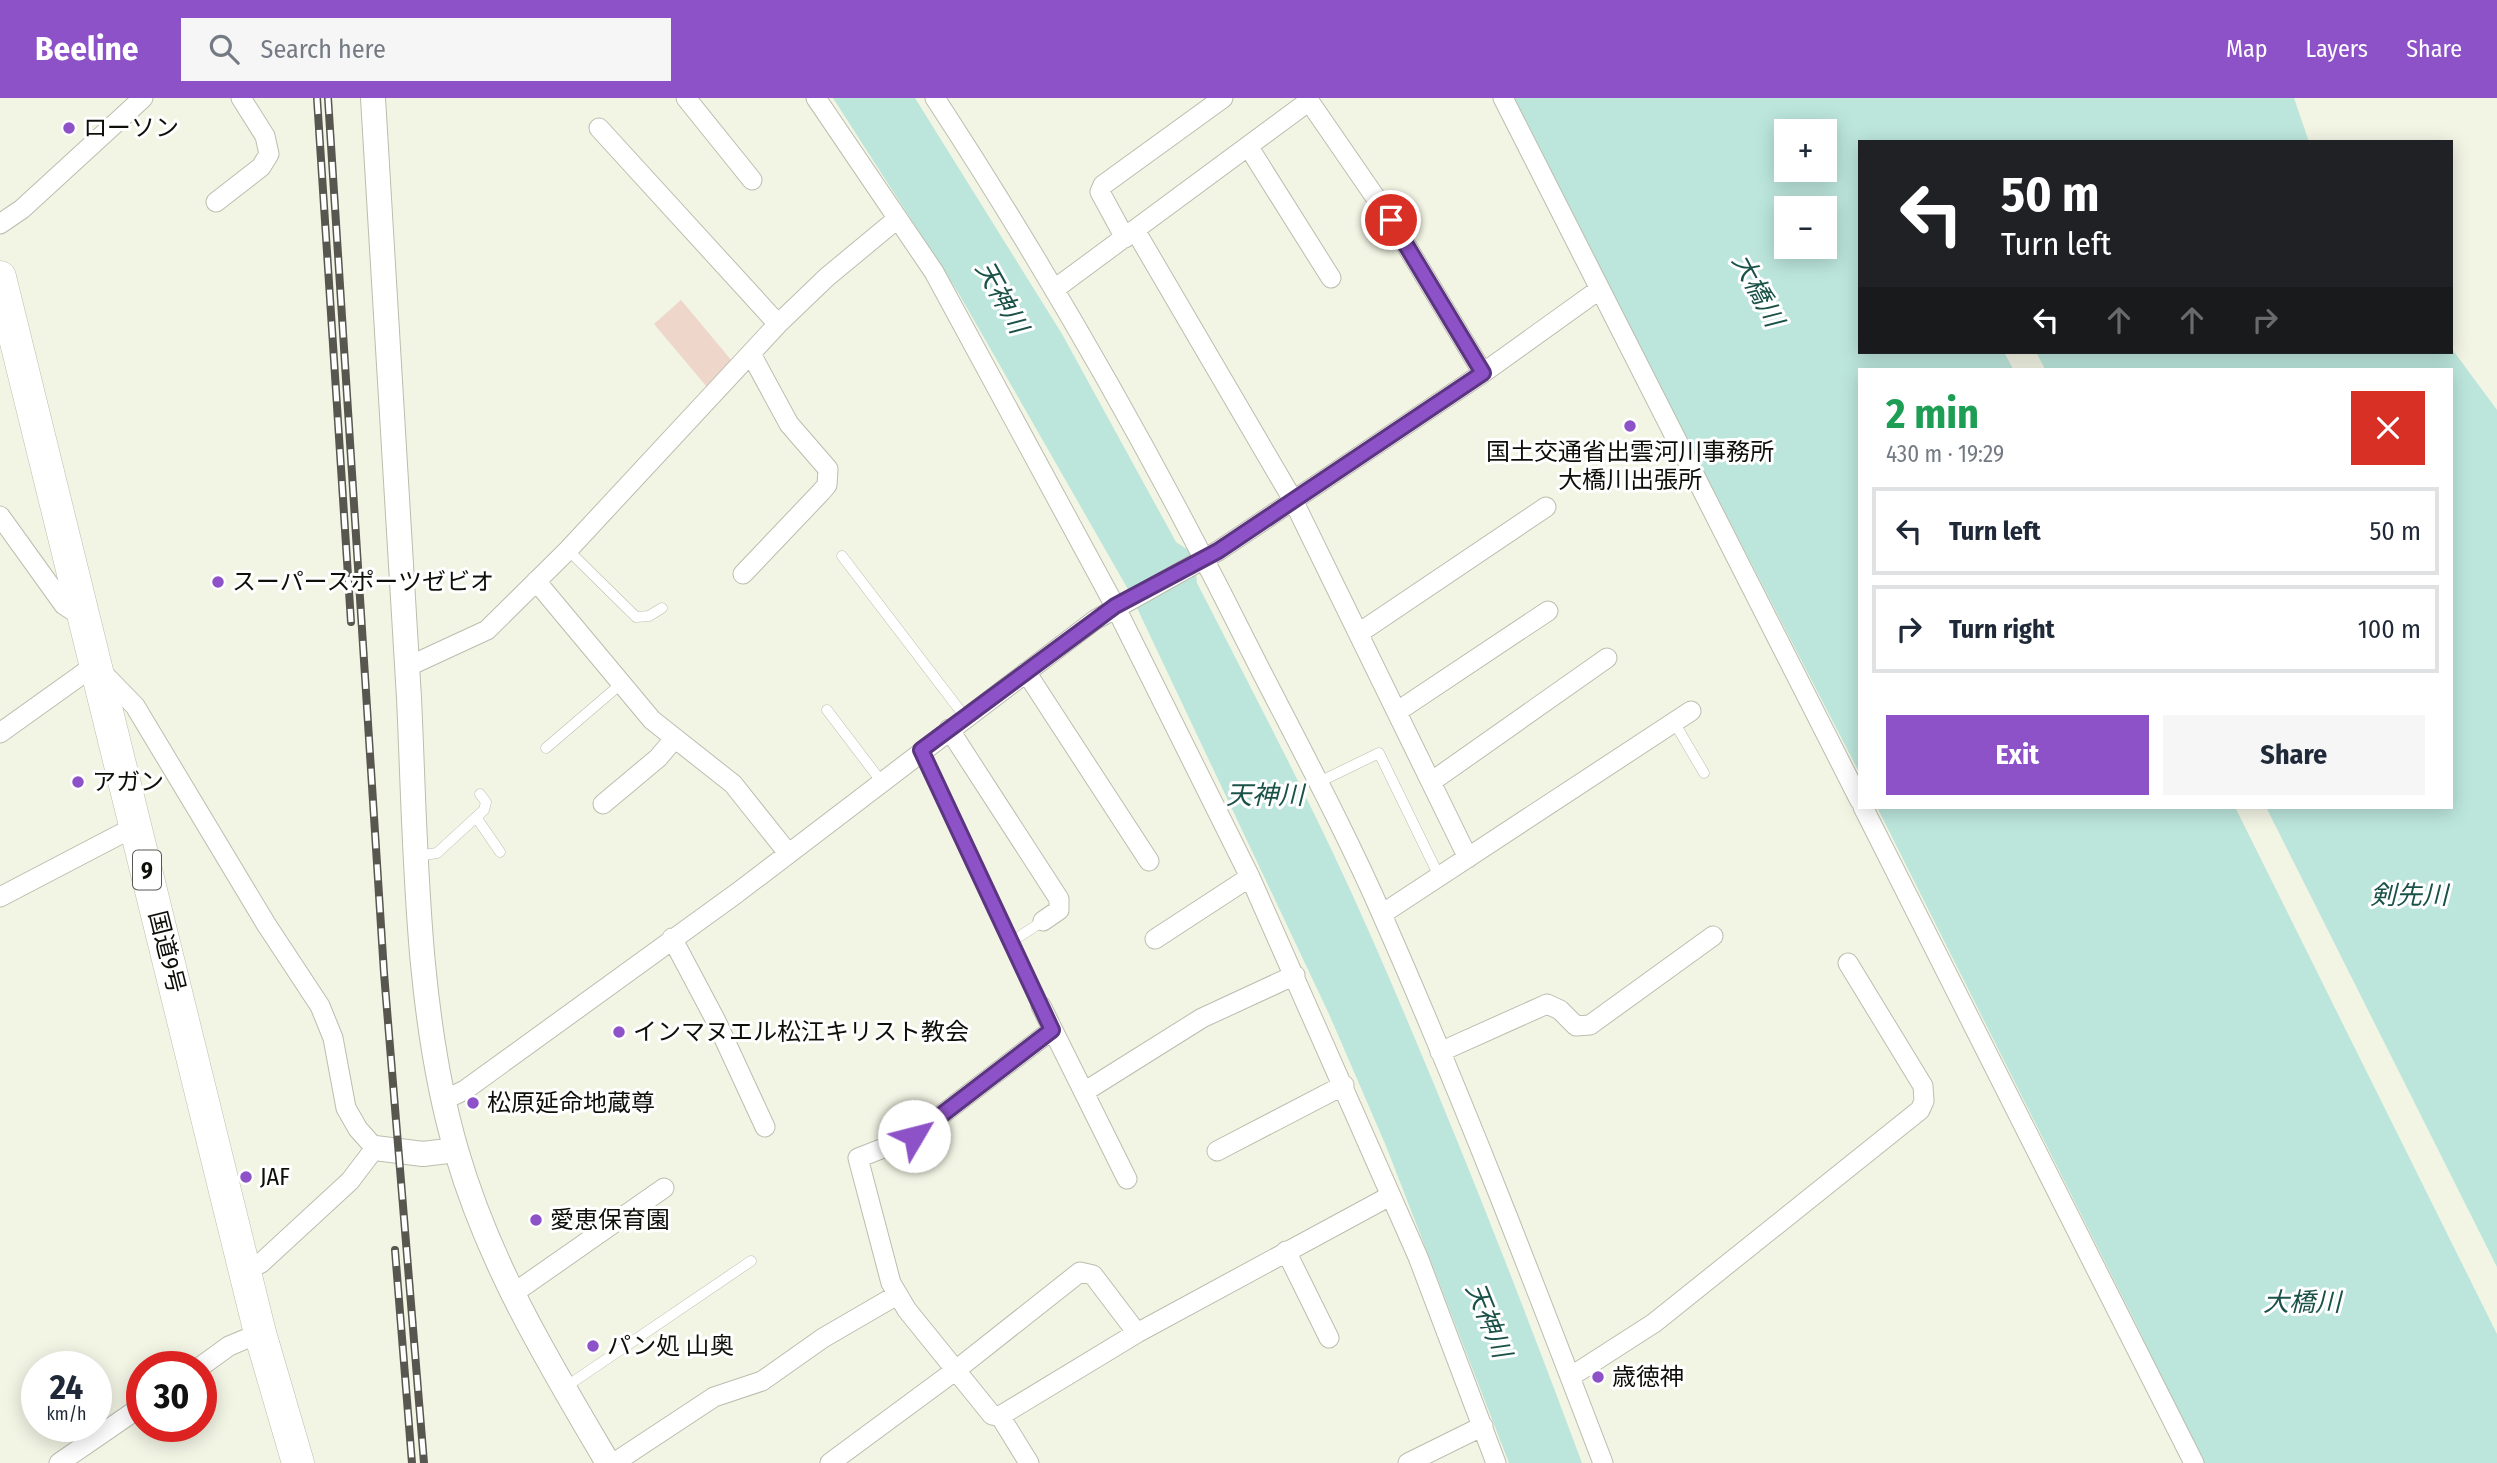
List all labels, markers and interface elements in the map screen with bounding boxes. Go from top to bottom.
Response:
search box [181,18,671,81]
text: Beeline [35,29,139,69]
icon: search [205,30,243,68]
text: Search here [261,34,386,65]
text: Map [2226,35,2268,63]
text: Layers [2306,35,2368,63]
text: Share [2406,35,2462,63]
place label: ローソン [83,114,179,142]
map controls [1774,119,1837,259]
button: + [1774,119,1837,182]
marker: ローソン [61,120,77,136]
text: 50 m [2001,165,2099,224]
icon: left [1886,168,1977,259]
pin [1361,190,1421,250]
button: − [1774,196,1837,259]
icon: arrive [1372,201,1410,239]
text: Turn left [2001,225,2111,263]
water label: 大橋川 [1726,249,1791,335]
water label: 天神川 [969,256,1035,341]
icon: left [2027,301,2065,339]
icon: ahead [2100,301,2138,339]
icon: ahead [2173,301,2211,339]
icon: right [2246,301,2284,339]
text: 2 min [1886,389,1979,439]
button: close [2351,391,2425,465]
marker: 国土交通省出雲河川事務所 大橋川出張所 [1622,418,1638,434]
place label: 国土交通省出雲河川事務所 大橋川出張所 [1486,438,1774,494]
text: 430 m · 19:29 [1886,440,2004,468]
icon: left [1890,512,1928,550]
text: Turn left [1949,516,2041,547]
text: 50 m [2369,516,2421,547]
place label: スーパースポーツゼビオ [232,568,494,596]
marker: スーパースポーツゼビオ [210,574,226,590]
icon: right [1890,610,1928,648]
text: Turn right [1949,614,2055,645]
text: 100 m [2358,614,2421,645]
button: Exit [1886,715,2149,795]
button: Share [2163,715,2425,795]
place label: アガン [92,768,164,796]
marker: アガン [70,774,86,790]
water label: 天神川 [1226,780,1307,811]
road number: 9 [133,850,161,890]
water label: 剣先川 [2370,880,2451,911]
street label: 国道9号 [143,908,191,996]
place label: インマヌエル松江キリスト教会 [633,1018,969,1046]
marker: インマヌエル松江キリスト教会 [611,1024,627,1040]
place label: 松原延命地蔵尊 [487,1089,655,1117]
marker: 松原延命地蔵尊 [465,1095,481,1111]
position arrow [877,1099,951,1173]
place label: JAF [260,1163,290,1191]
marker: JAF [238,1169,254,1185]
place label: 愛恵保育園 [550,1206,670,1234]
marker: 愛恵保育園 [528,1212,544,1228]
water label: 天神川 [1460,1278,1519,1365]
water label: 大橋川 [2263,1287,2344,1318]
place label: パン処 山奥 [607,1332,734,1360]
marker: パン処 山奥 [585,1338,601,1354]
speed limit sign: 30 [126,1351,217,1442]
place label: 歳徳神 [1612,1363,1684,1391]
text: 24 [50,1366,83,1408]
marker: 歳徳神 [1590,1369,1606,1385]
text: km/h [46,1403,87,1425]

